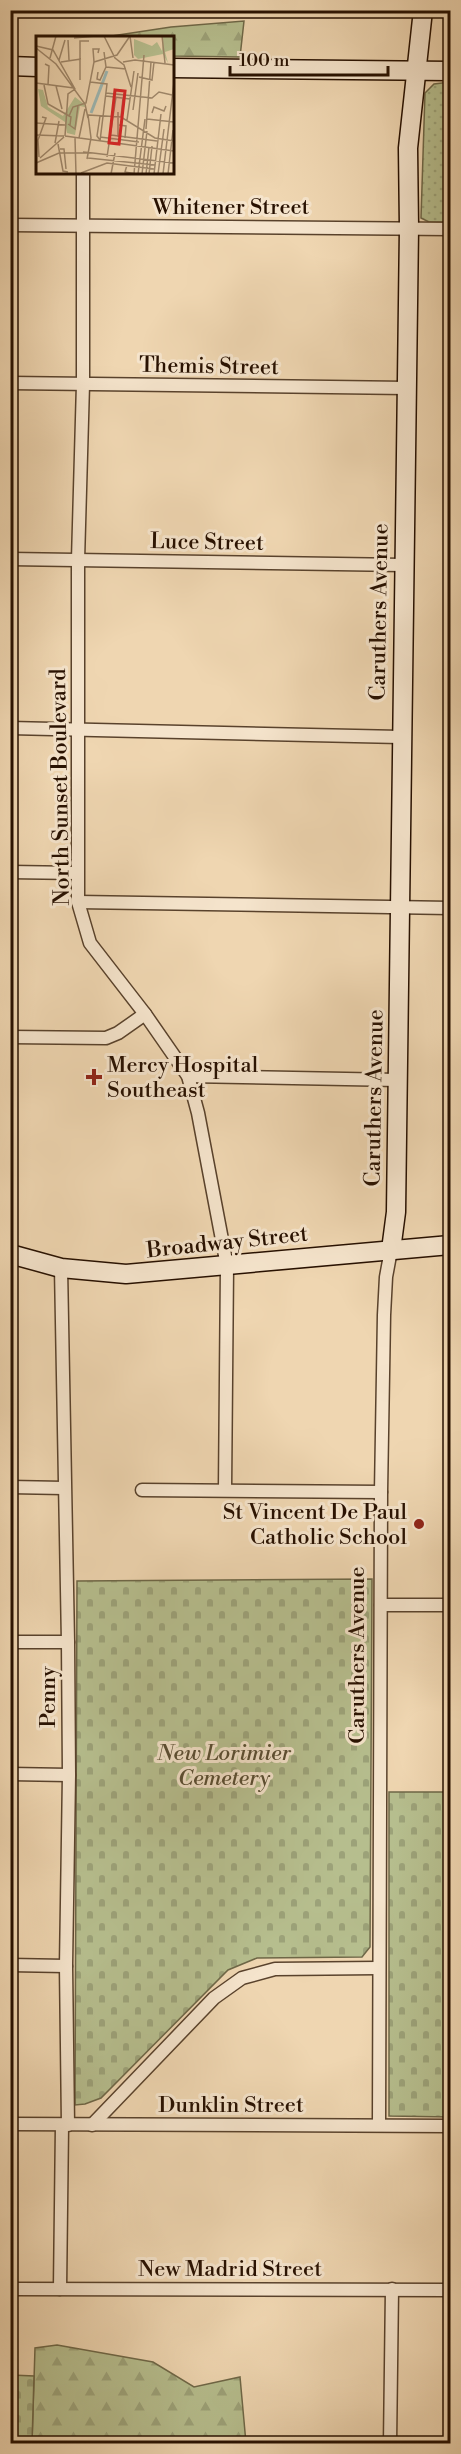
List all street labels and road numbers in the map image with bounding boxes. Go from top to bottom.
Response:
street label: Whitener Street [152,194,310,221]
street label: Themis Street [139,352,279,381]
street label: Caruthers Avenue [364,523,395,701]
street label: Luce Street [150,528,264,557]
street label: North Sunset Boulevard [45,668,76,906]
street label: Caruthers Avenue [359,1009,390,1187]
street label: Broadway Street [144,1221,309,1264]
street label: Caruthers Avenue [344,1566,371,1744]
street label: Penny [35,1666,62,1728]
street label: Dunklin Street [158,2092,304,2119]
street label: New Madrid Street [138,2256,322,2283]

